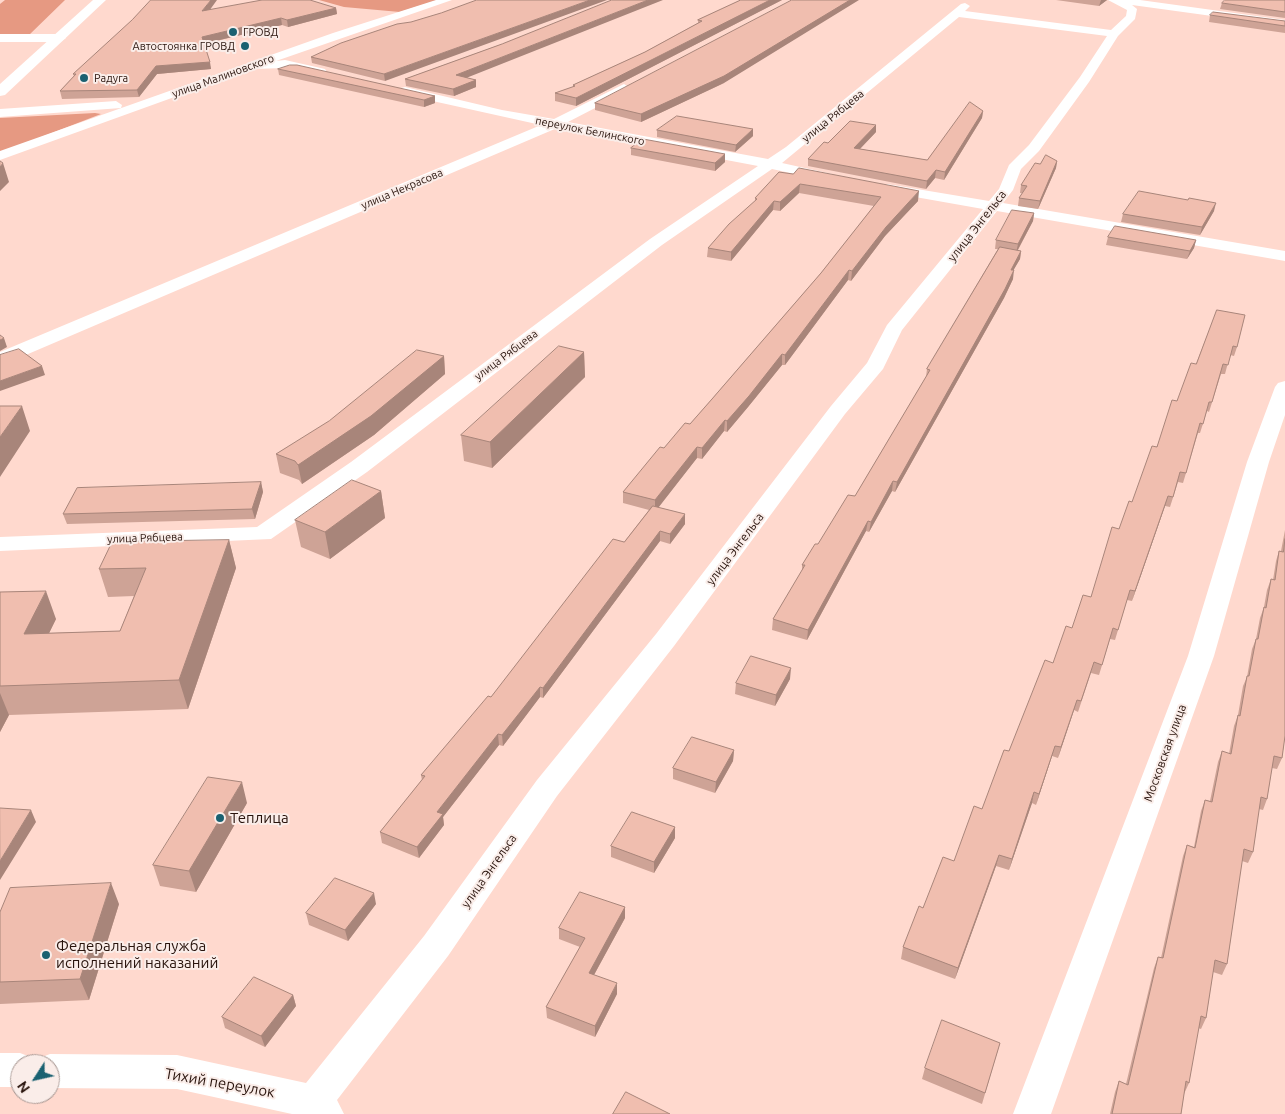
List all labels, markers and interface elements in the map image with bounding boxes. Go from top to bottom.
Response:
place label: ГРОВД [243,25,278,39]
marker: ГРОВД [227,26,239,38]
place label: Автостоянка ГРОВД [133,39,235,53]
marker: Автостоянка ГРОВД [239,40,251,52]
street label: улица Малиновского [170,51,276,101]
place label: Радуга [94,71,128,85]
marker: Радуга [78,72,90,84]
street label: улица Рябцева [799,87,867,145]
street label: переулок Белинского [534,114,646,148]
street label: улица Некрасова [359,166,445,212]
street label: улица Энгельса [945,188,1009,264]
street label: улица Рябцева [472,327,540,383]
street label: улица Энгельса [703,510,767,588]
street label: улица Рябцева [107,530,183,546]
street label: Московская улица [1141,702,1189,804]
place label: Теплица [230,809,289,827]
marker: Теплица [214,812,226,824]
street label: улица Энгельса [458,831,520,911]
place label: Федеральная служба исполнений наказаний [56,937,218,972]
marker: Федеральная служба исполнений наказаний [40,949,52,961]
north arrow [10,1054,60,1104]
street label: Тихий переулок [164,1064,276,1102]
text: N [14,1078,33,1096]

